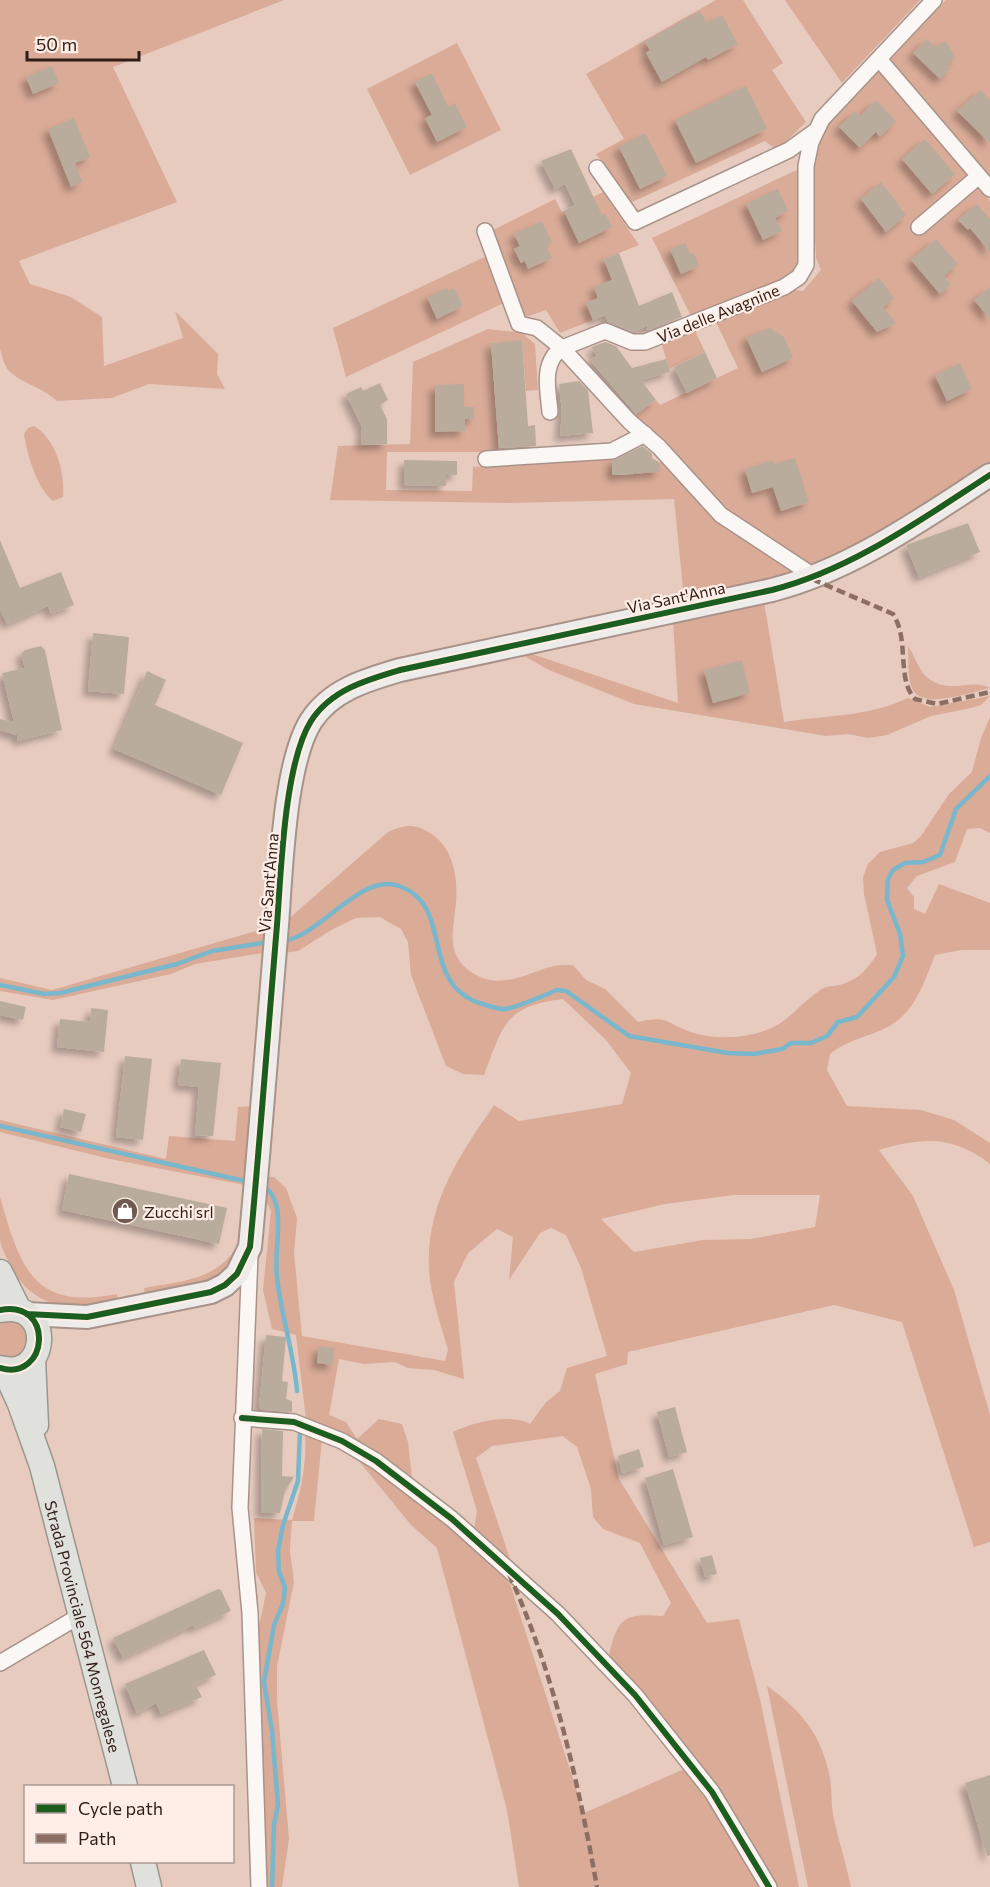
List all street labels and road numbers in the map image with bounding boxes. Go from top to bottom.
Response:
street label: Via delle Avagnine [654,280,782,346]
street label: Via Sant'Anna [625,577,727,617]
street label: Via Sant'Anna [254,832,282,934]
street label: Strada Provinciale 564 Monregalese [42,1498,125,1754]

